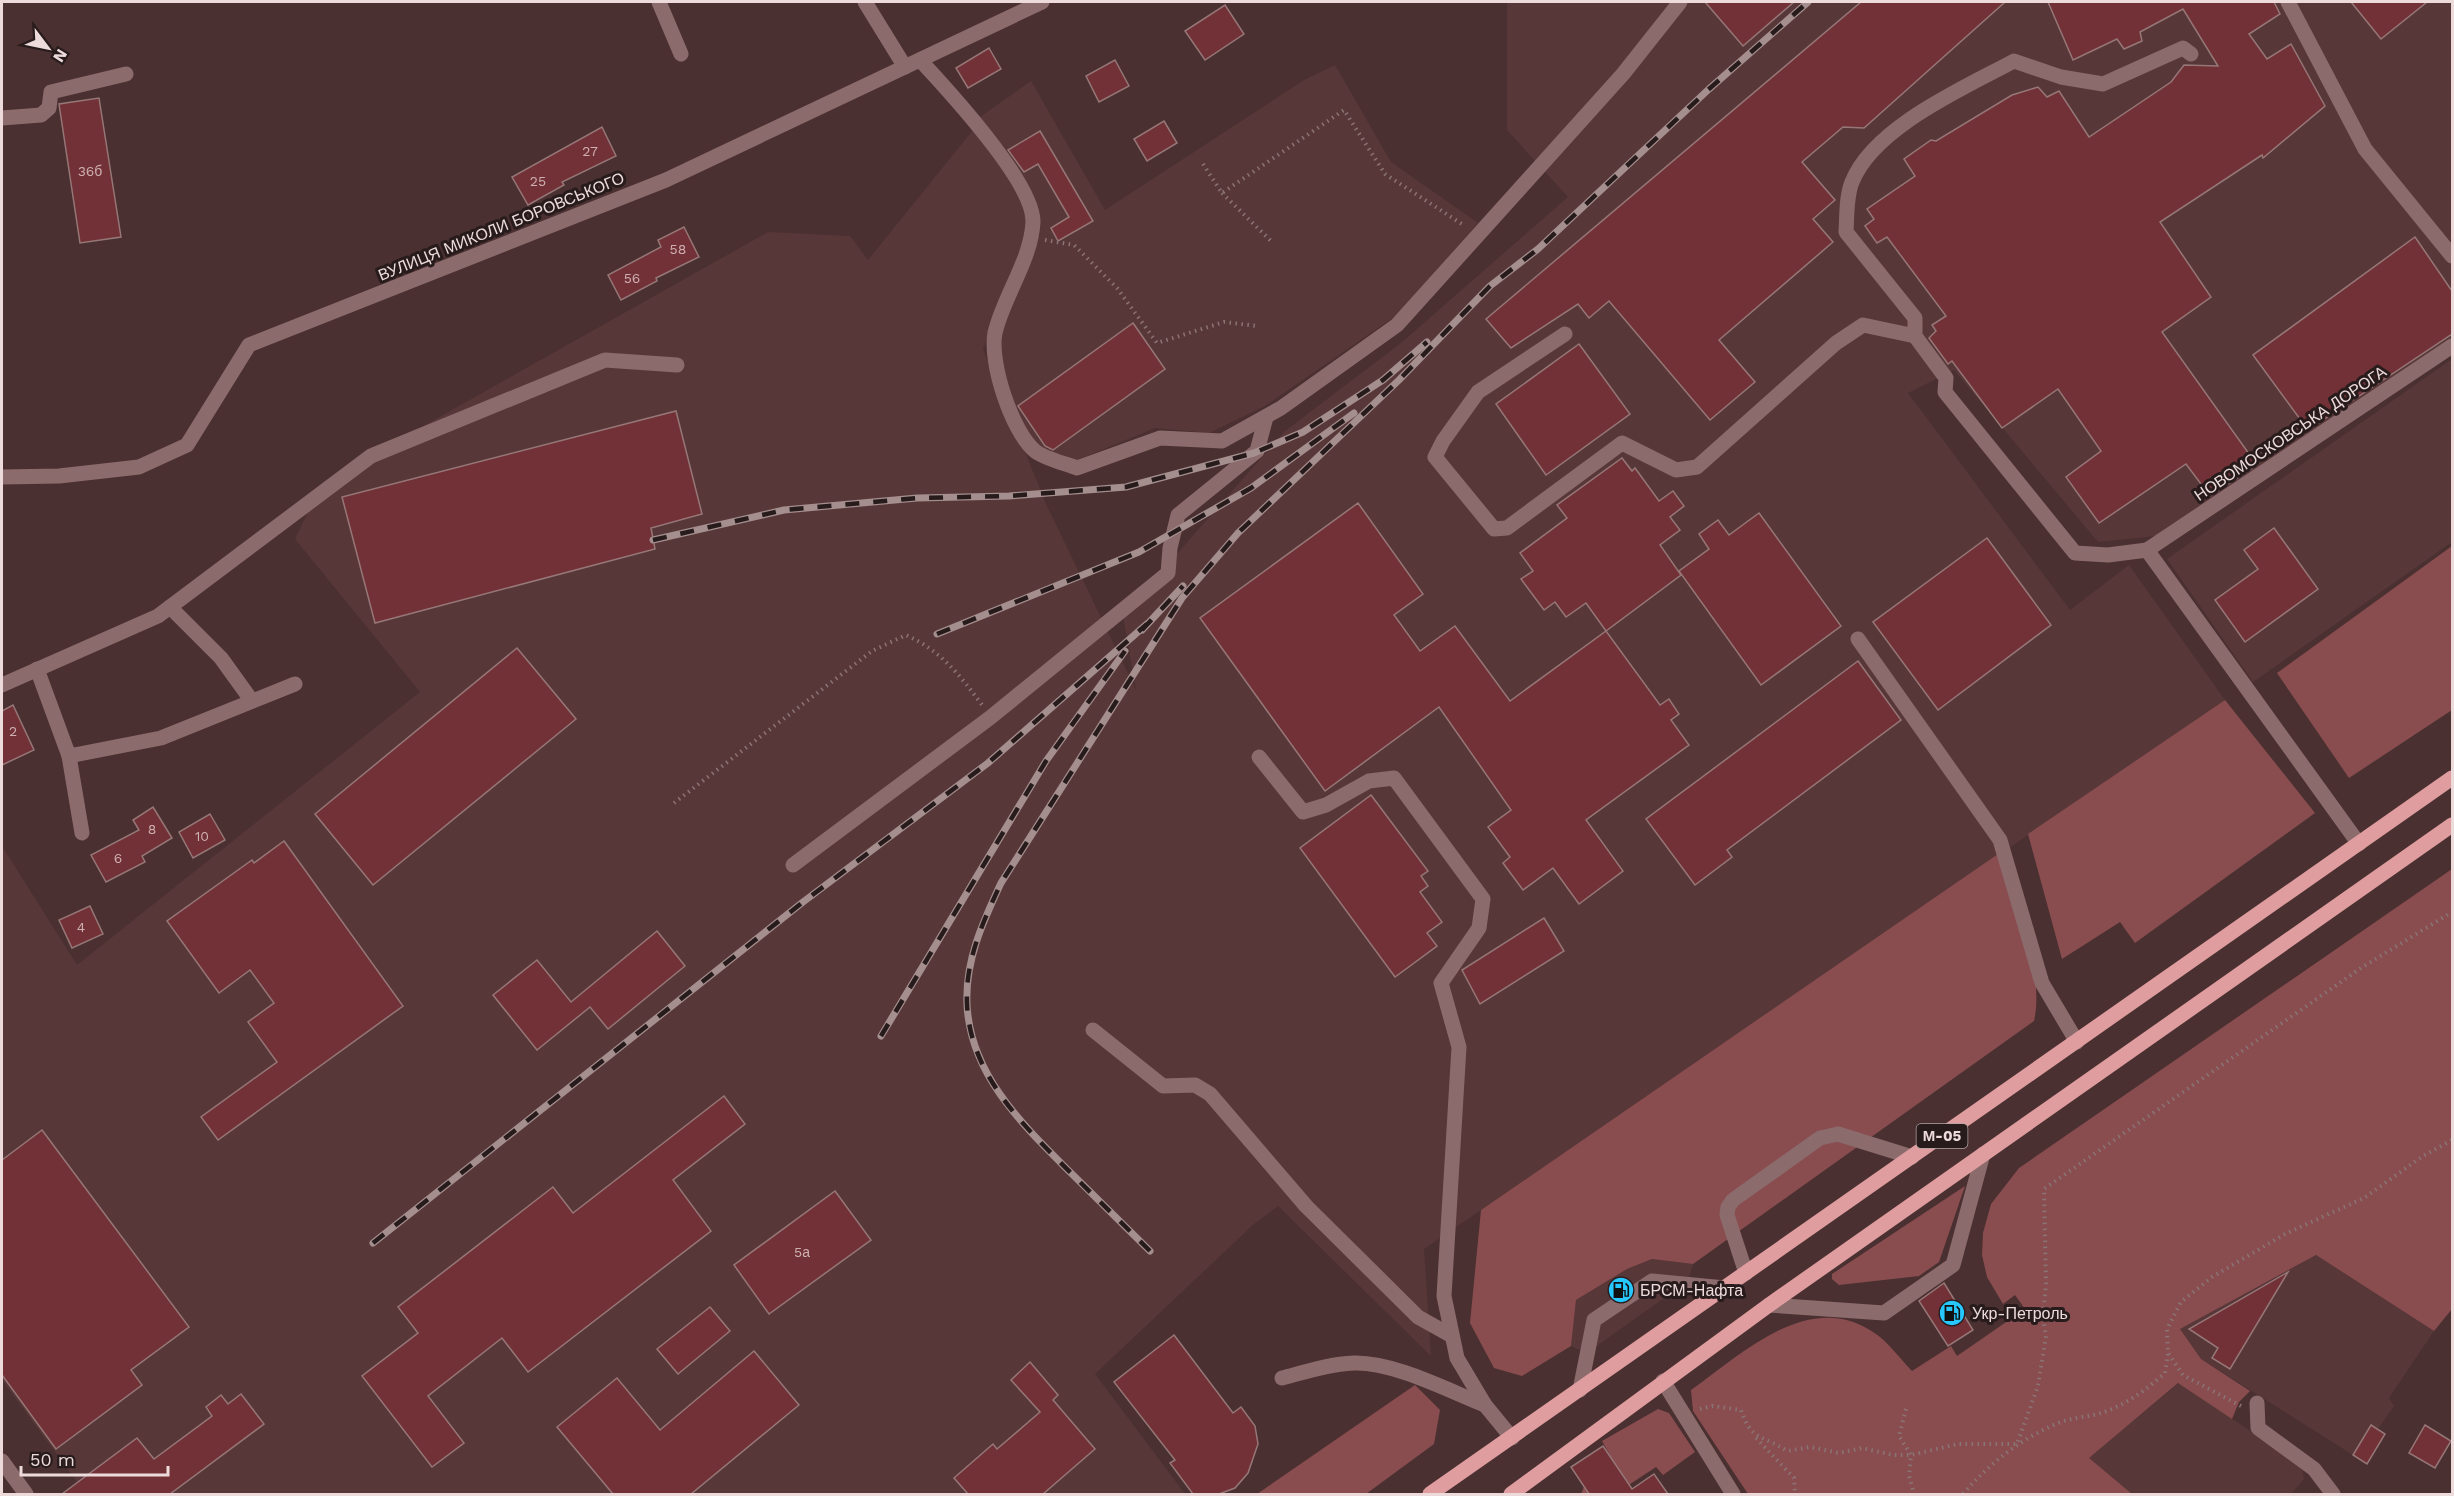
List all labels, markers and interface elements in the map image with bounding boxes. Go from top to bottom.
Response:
north arrow [18,18,78,78]
text: N [49,46,71,66]
house number: 27 [582,143,598,159]
house number: 36б [78,163,102,179]
street label: ВУЛИЦЯ МИКОЛИ БОРОВСЬКОГО [375,168,627,285]
house number: 25 [530,173,546,189]
house number: 58 [670,241,686,257]
house number: 56 [624,270,640,286]
street label: НОВОМОСКОВСЬКА ДОРОГА [2191,362,2390,505]
house number: 2 [9,723,17,739]
house number: 8 [148,821,156,837]
house number: 10 [195,828,209,844]
house number: 6 [114,850,122,866]
house number: 4 [77,919,85,935]
road number: М-05 [1916,1124,1968,1148]
house number: 5а [794,1244,810,1260]
fuel station icon: БРСМ-Нафта [1606,1275,1636,1305]
place label: БРСМ-Нафта [1640,1281,1743,1300]
fuel station icon: Укр-Петроль [1937,1298,1967,1328]
place label: Укр-Петроль [1972,1304,2068,1323]
scale bar [21,1439,168,1477]
text: 50 m [30,1449,75,1470]

